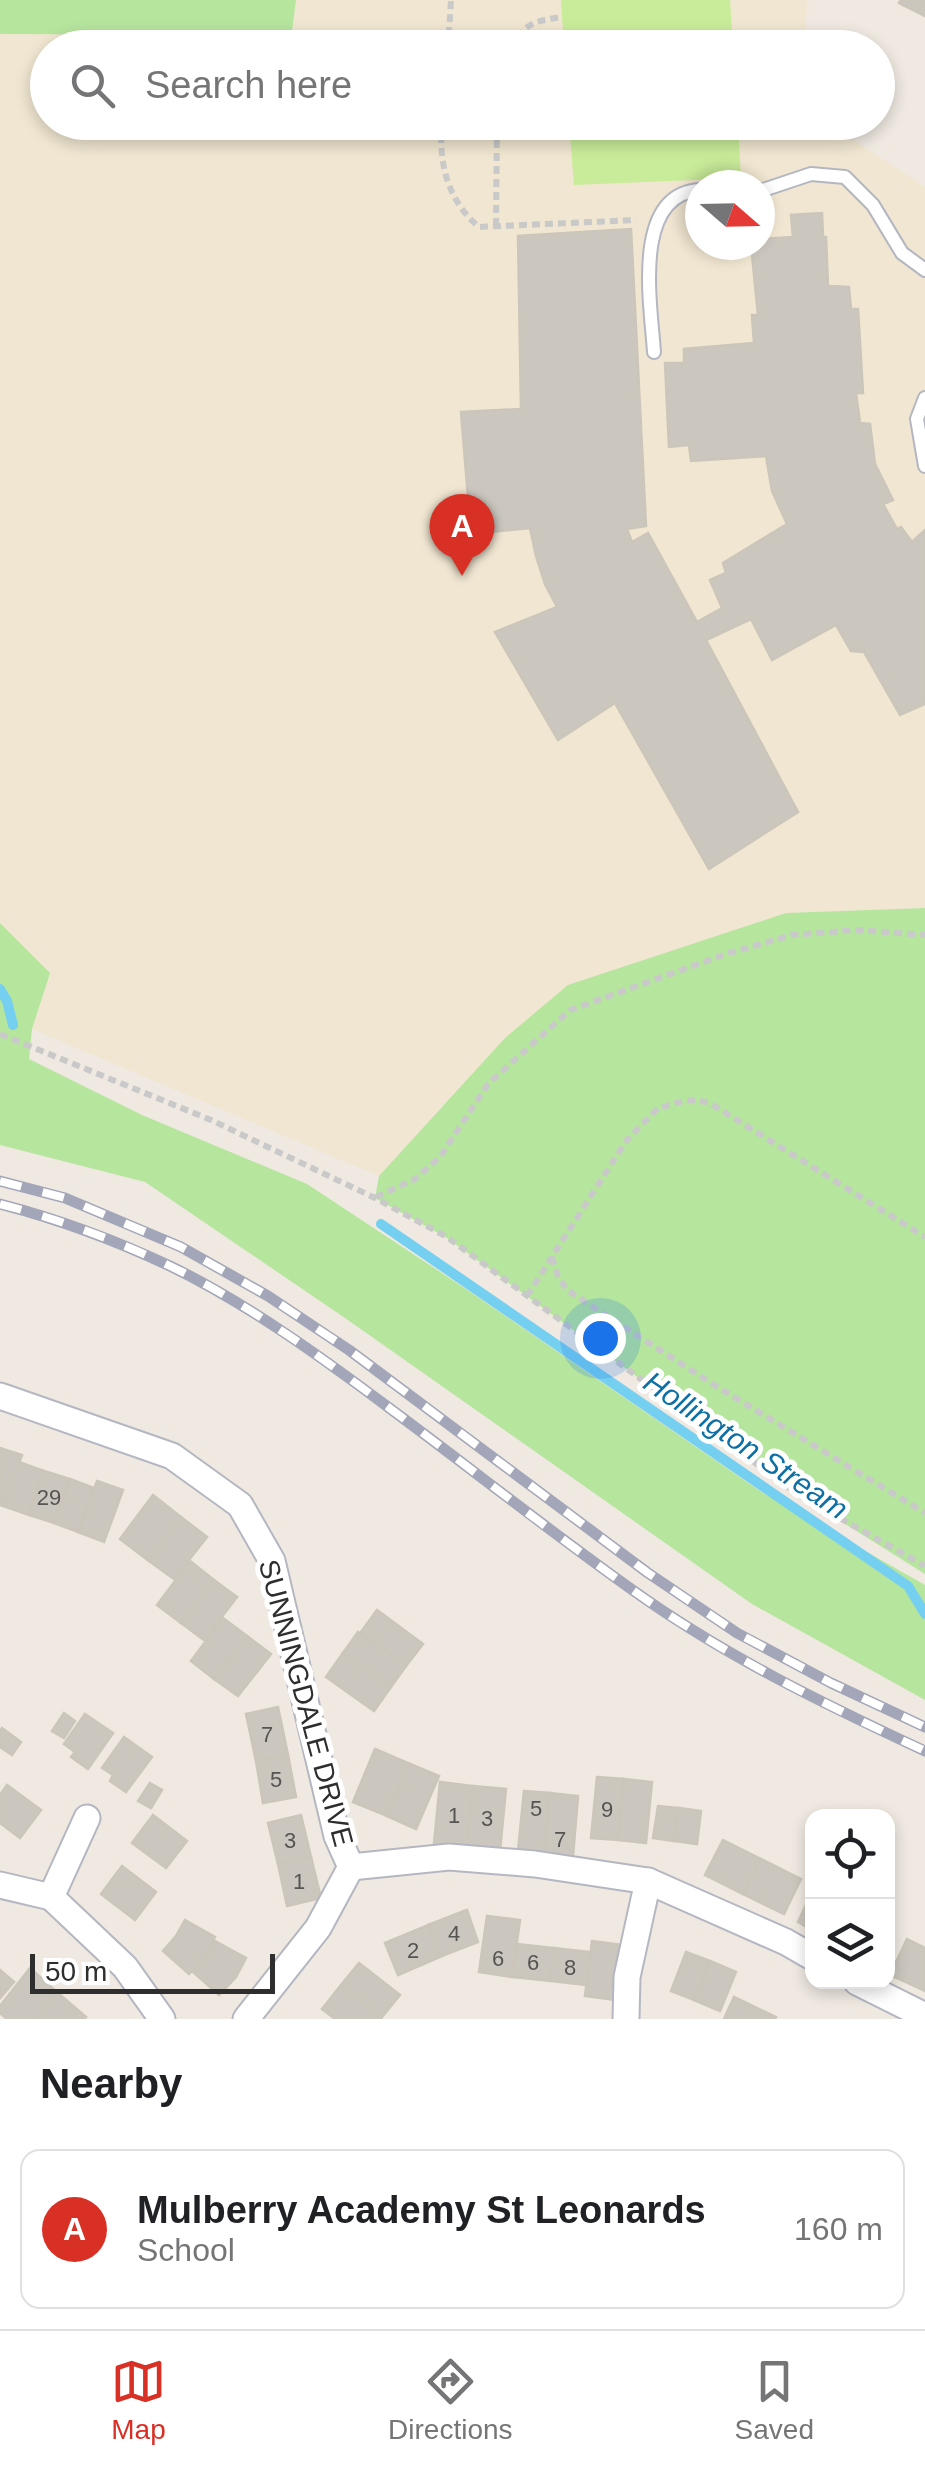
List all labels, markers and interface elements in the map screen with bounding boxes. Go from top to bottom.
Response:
search box [30,30,895,140]
icon: search [65,58,120,113]
text: Search here [145,64,352,106]
north arrow [685,170,775,260]
pin: A [430,494,494,576]
your location [575,1313,626,1364]
water label: Hollington Stream [638,1365,854,1525]
house number: 29 [37,1485,61,1510]
street label: SUNNINGDALE DRIVE [253,1556,359,1850]
house number: 7 [261,1722,273,1747]
house number: 5 [270,1767,282,1792]
house number: 5 [530,1796,542,1821]
house number: 9 [601,1797,613,1822]
house number: 1 [448,1803,460,1828]
house number: 3 [481,1806,493,1831]
map controls [805,1809,895,1989]
button: locate [805,1809,895,1899]
house number: 7 [554,1827,566,1852]
house number: 3 [284,1828,296,1853]
house number: 1 [293,1869,305,1894]
button: layers [805,1899,895,1989]
house number: 4 [448,1921,460,1946]
house number: 2 [407,1938,419,1963]
house number: 6 [492,1946,504,1971]
scale bar [30,1949,275,1994]
house number: 6 [527,1950,539,1975]
house number: 8 [564,1955,576,1980]
text: 50 m [45,1956,107,1987]
text: Nearby [40,2060,182,2107]
text: Mulberry Academy St Leonards [137,2189,706,2231]
text: A [63,2211,86,2247]
text: 160 m [794,2211,883,2247]
text: School [137,2232,235,2268]
tab: Map [111,2354,166,2446]
tab: Directions [388,2354,513,2446]
tab: Saved [735,2354,814,2446]

